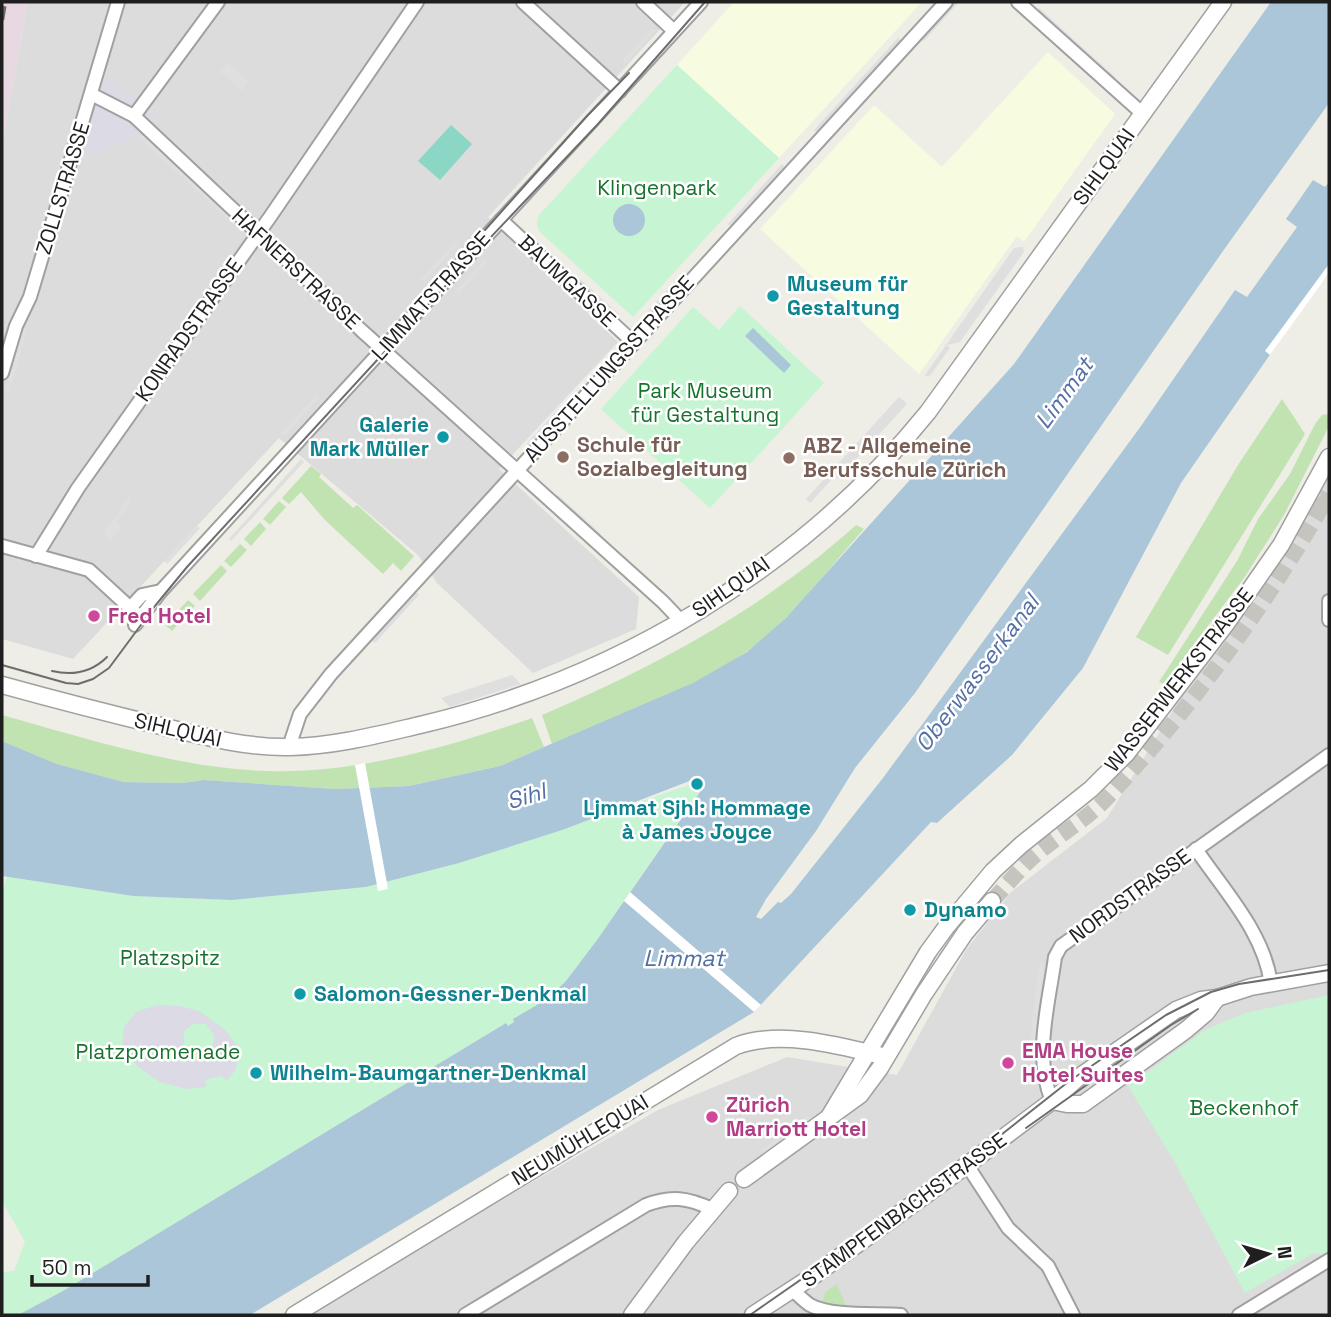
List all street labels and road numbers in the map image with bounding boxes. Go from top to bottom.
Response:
street label: ZOLLSTRASSE [30,118,96,257]
street label: SIHLQUAI [1067,123,1141,211]
street label: HAFNERSTRASSE [226,202,366,335]
street label: LIMMATSTRASSE [365,225,496,366]
street label: BAUMGASSE [513,229,622,333]
street label: KONRADSTRASSE [129,253,248,407]
street label: AUSSTELLUNGSSTRASSE [518,270,700,468]
street label: SIHLQUAI [687,550,775,623]
street label: WASSERWERKSTRASSE [1098,582,1259,777]
street label: SIHLQUAI [132,706,224,753]
street label: NORDSTRASSE [1064,842,1196,949]
street label: NEUMÜHLEQUAI [506,1088,653,1191]
street label: STAMPFENBACHSTRASSE [796,1126,1011,1293]

